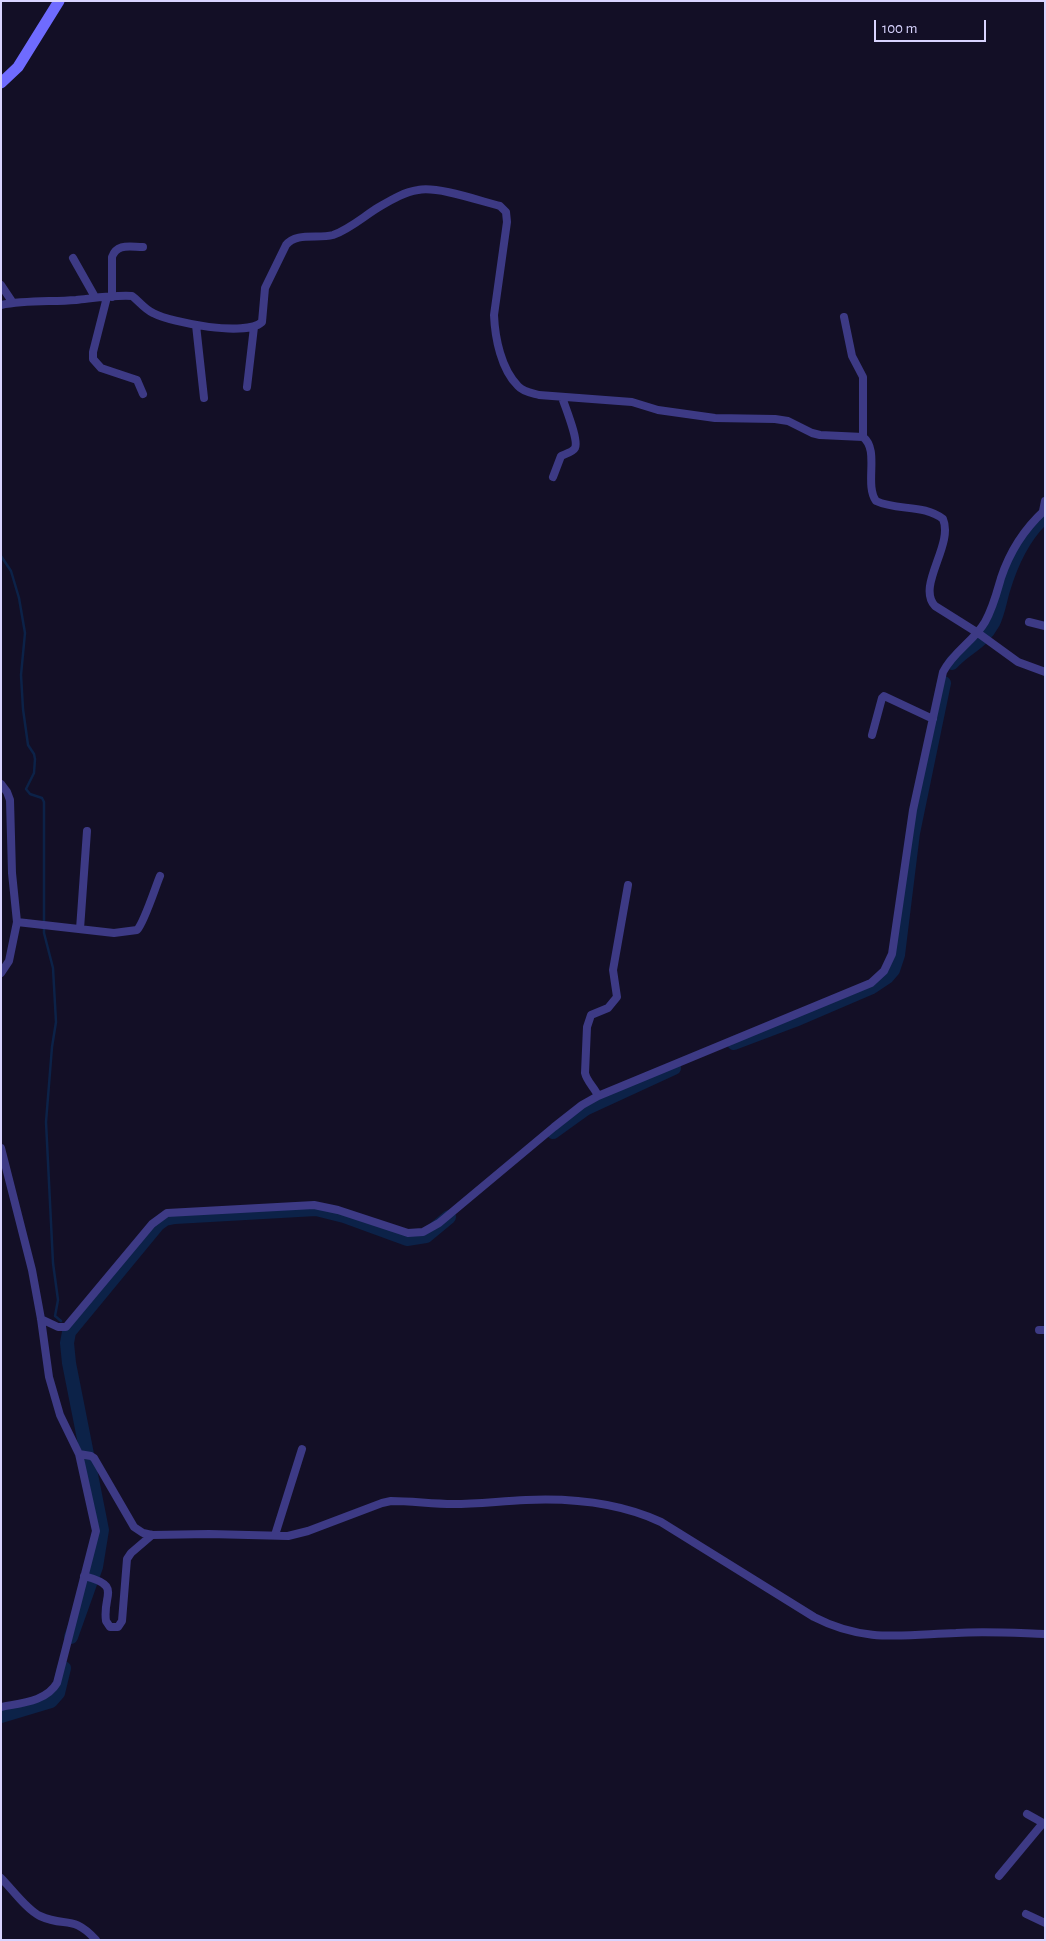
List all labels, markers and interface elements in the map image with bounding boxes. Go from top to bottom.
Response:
scale bar [876,10,988,42]
text: 100 m [882,21,917,36]

